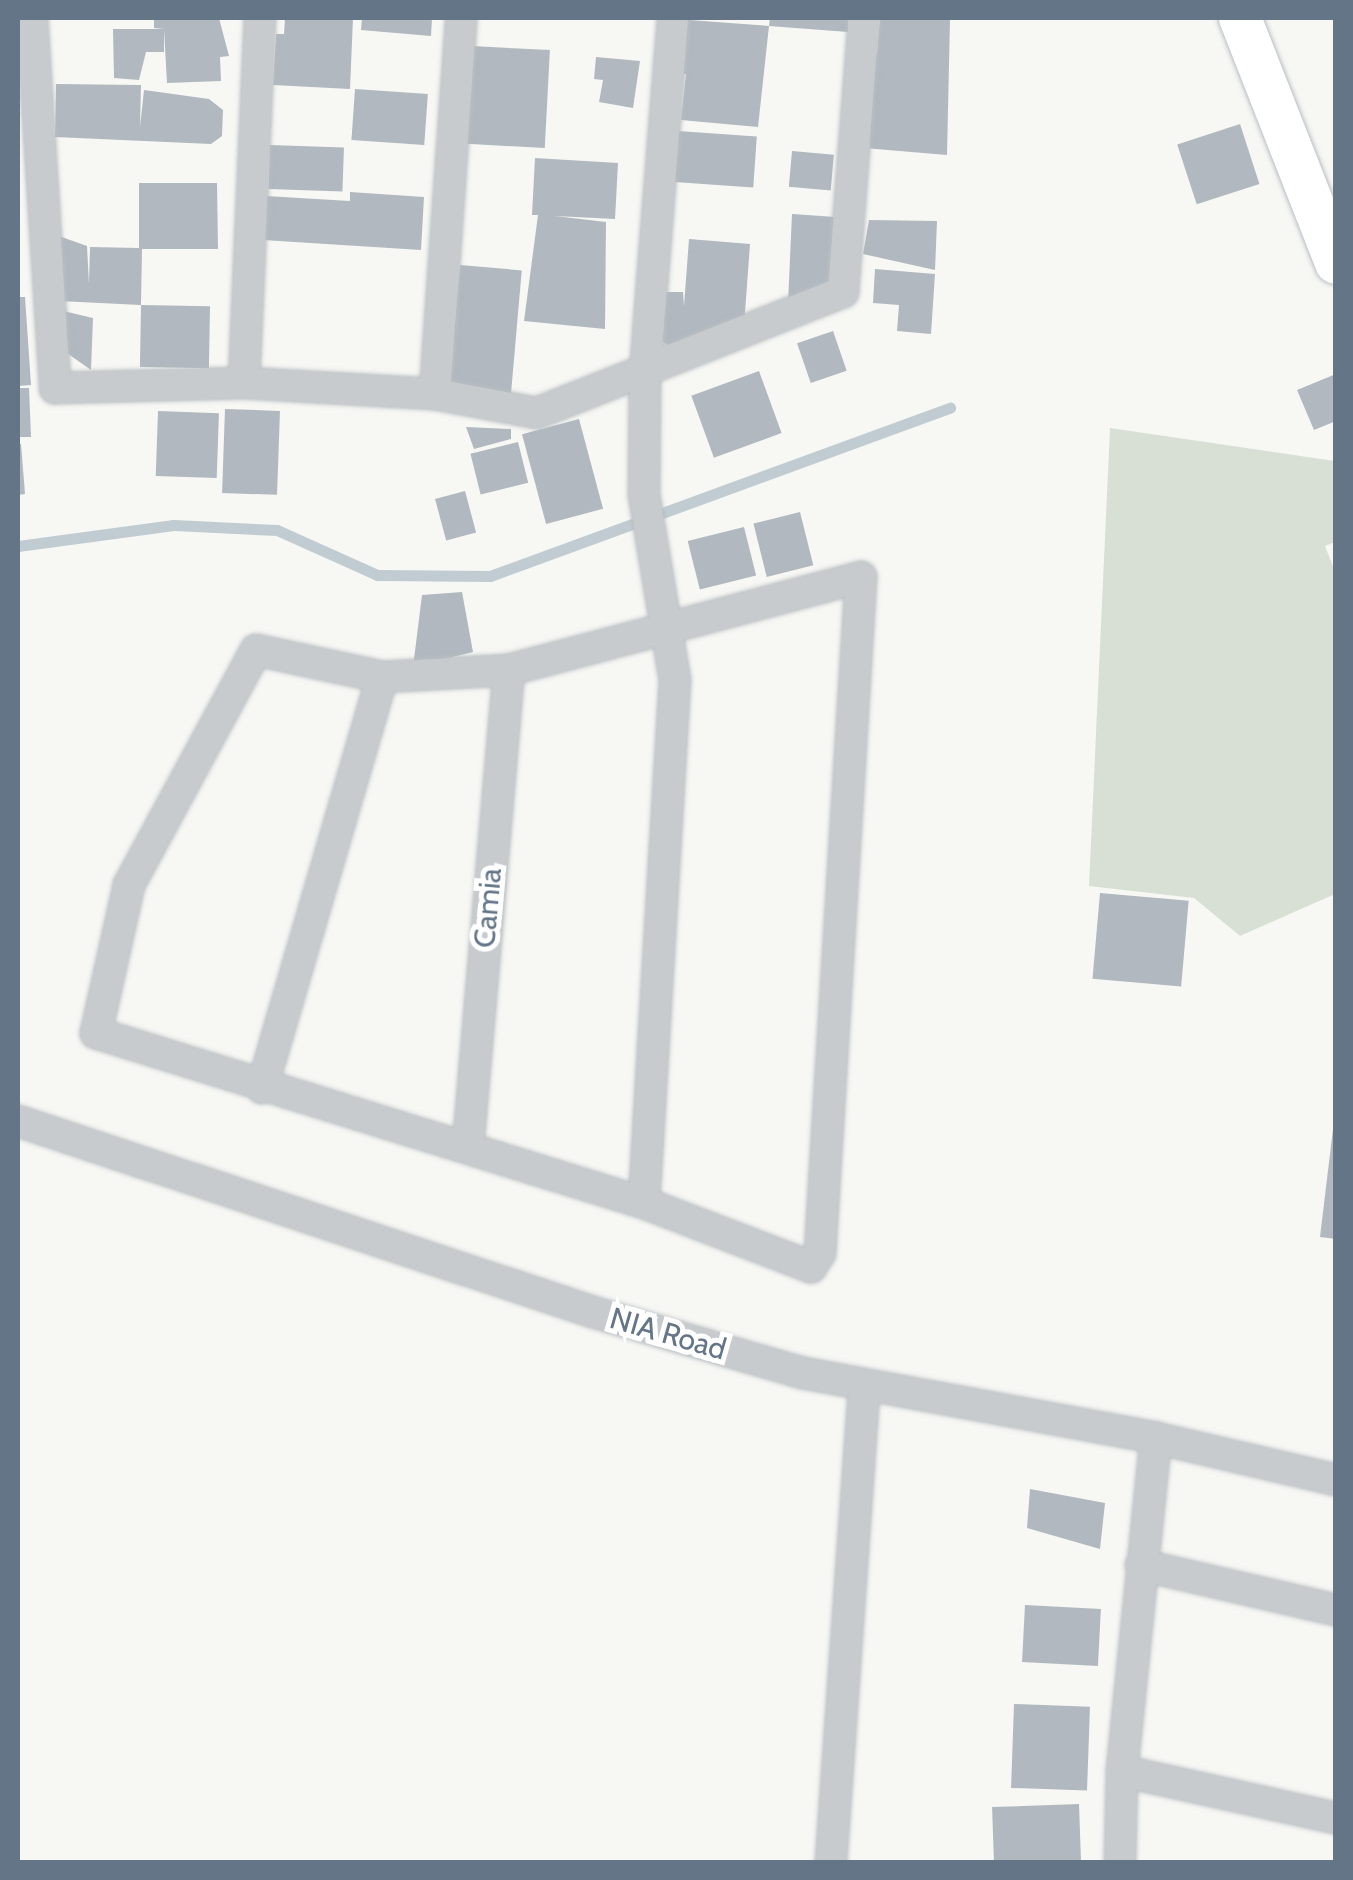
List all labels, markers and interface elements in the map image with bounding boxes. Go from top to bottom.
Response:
street label: Camia [467,867,509,949]
street label: NIA Road [606,1300,730,1368]

